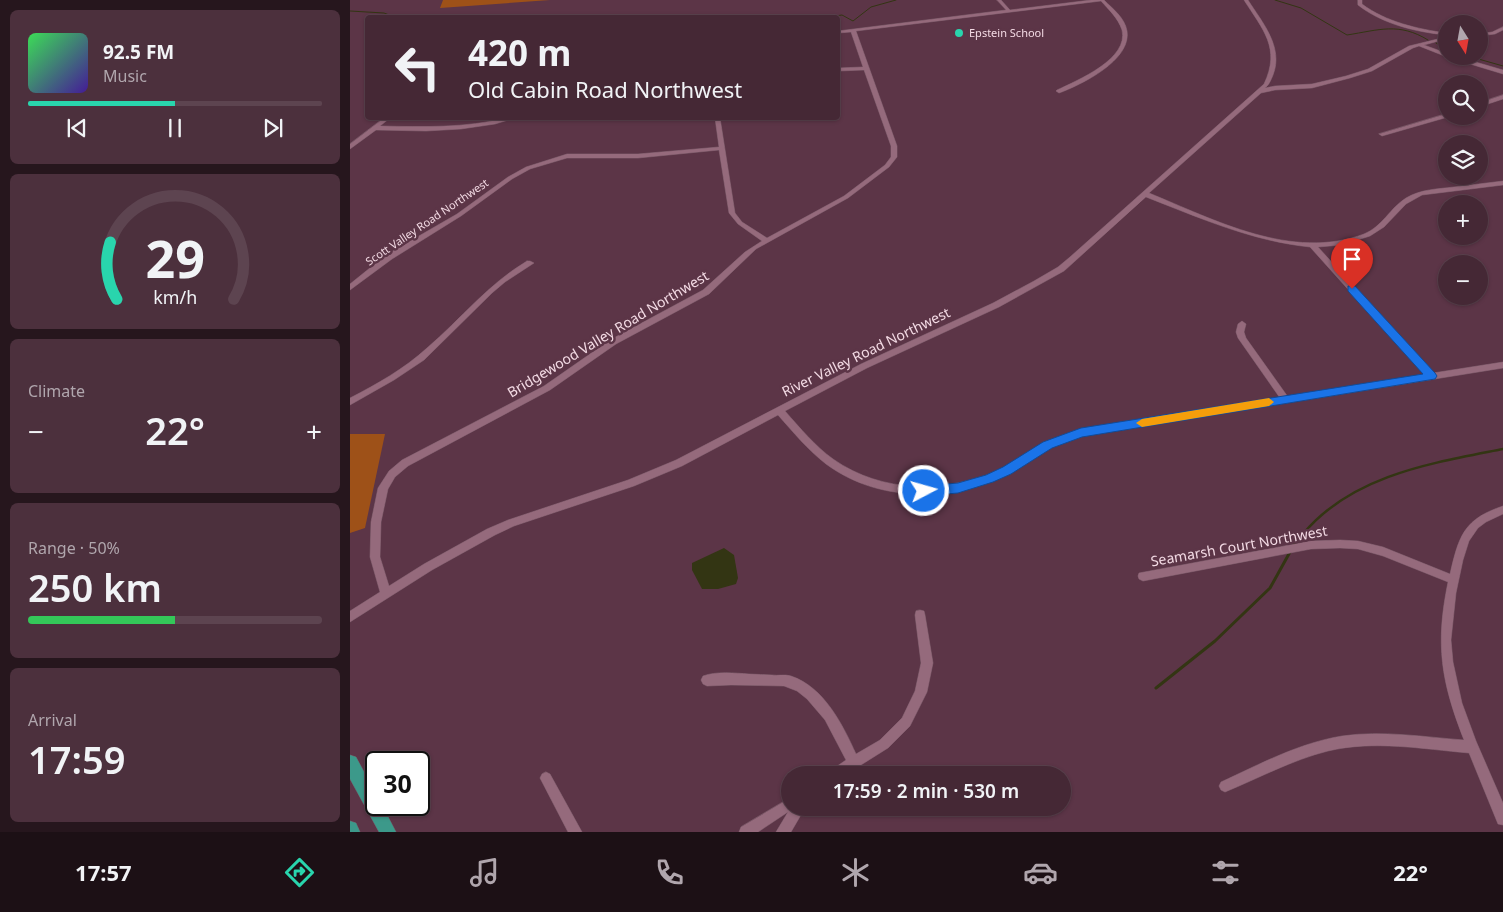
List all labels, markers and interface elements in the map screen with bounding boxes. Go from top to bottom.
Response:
north arrow [1438,15,1488,65]
map controls [1438,15,1488,305]
place label: Epstein School [969,25,1044,40]
marker: Epstein School [953,27,965,39]
text: 420 m [468,29,571,76]
icon: left [385,35,450,100]
text: 92.5 FM [103,39,174,65]
text: Music [103,65,147,87]
text: Old Cabin Road Northwest [468,74,742,104]
button: search [1438,75,1488,125]
icon: previous [63,114,91,142]
icon: pause [161,114,189,142]
icon: next [259,114,287,142]
button: layers [1438,135,1488,185]
street label: Scott Valley Road Northwest [362,175,491,268]
button: + [1438,195,1488,245]
text: 29 [145,222,205,293]
pin [1331,238,1373,289]
icon: arrive [1338,245,1366,273]
button: − [1438,255,1488,305]
street label: Bridgewood Valley Road Northwest [504,266,712,401]
text: km/h [153,285,197,309]
street label: River Valley Road Northwest [779,302,953,401]
text: Climate [28,380,85,402]
text: 22° [145,404,205,456]
text: − [28,412,44,450]
text: + [306,412,322,450]
position arrow [897,464,949,516]
street label: Seamarsh Court Northwest [1149,521,1329,570]
text: Range · 50% [28,537,120,559]
text: 250 km [28,561,162,613]
text: Arrival [28,709,77,731]
text: 17:59 [28,733,125,785]
speed limit sign: 30 [365,751,430,816]
text: 17:59 · 2 min · 530 m [833,778,1019,804]
icon: directions [282,855,317,890]
icon: music [467,855,502,890]
icon: phone [652,855,687,890]
icon: climate [838,855,873,890]
icon: car [1023,855,1058,890]
icon: filters [1208,855,1243,890]
text: 17:57 [75,857,132,887]
text: 22° [1393,857,1428,887]

